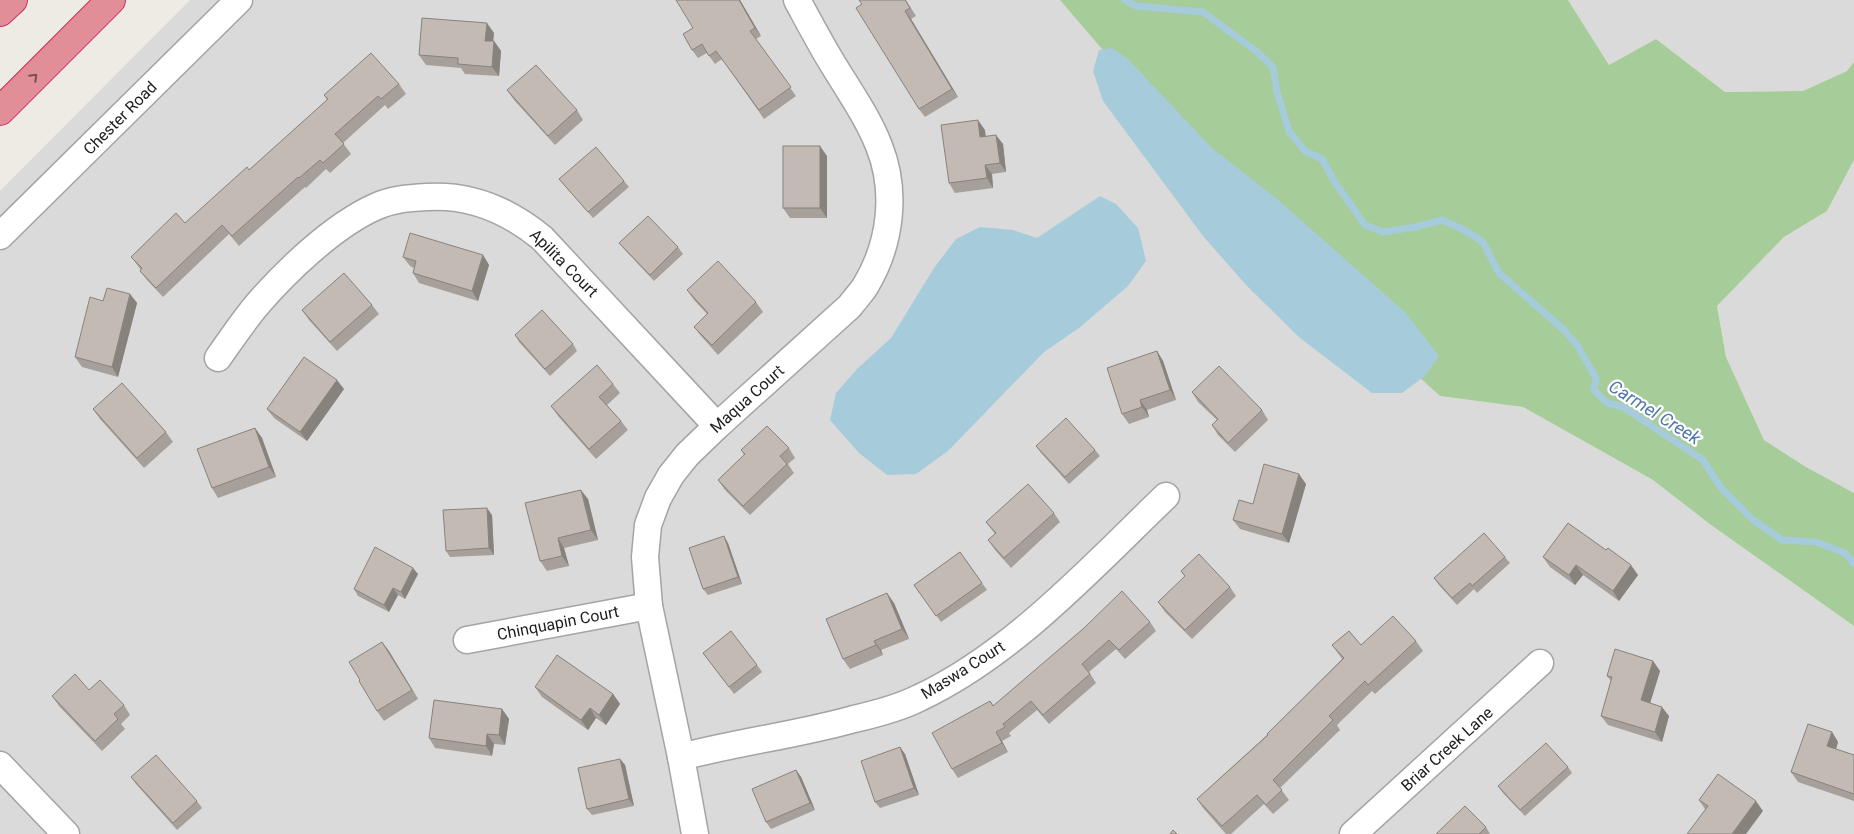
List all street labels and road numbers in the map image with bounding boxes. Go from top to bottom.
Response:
street label: Chester Road [79,77,161,159]
street label: Apilita Court [526,225,602,301]
street label: Maqua Court [706,361,788,437]
street label: Chinquapin Court [495,602,621,644]
street label: Maswa Court [918,637,1008,703]
street label: Briar Creek Lane [1397,703,1497,795]

